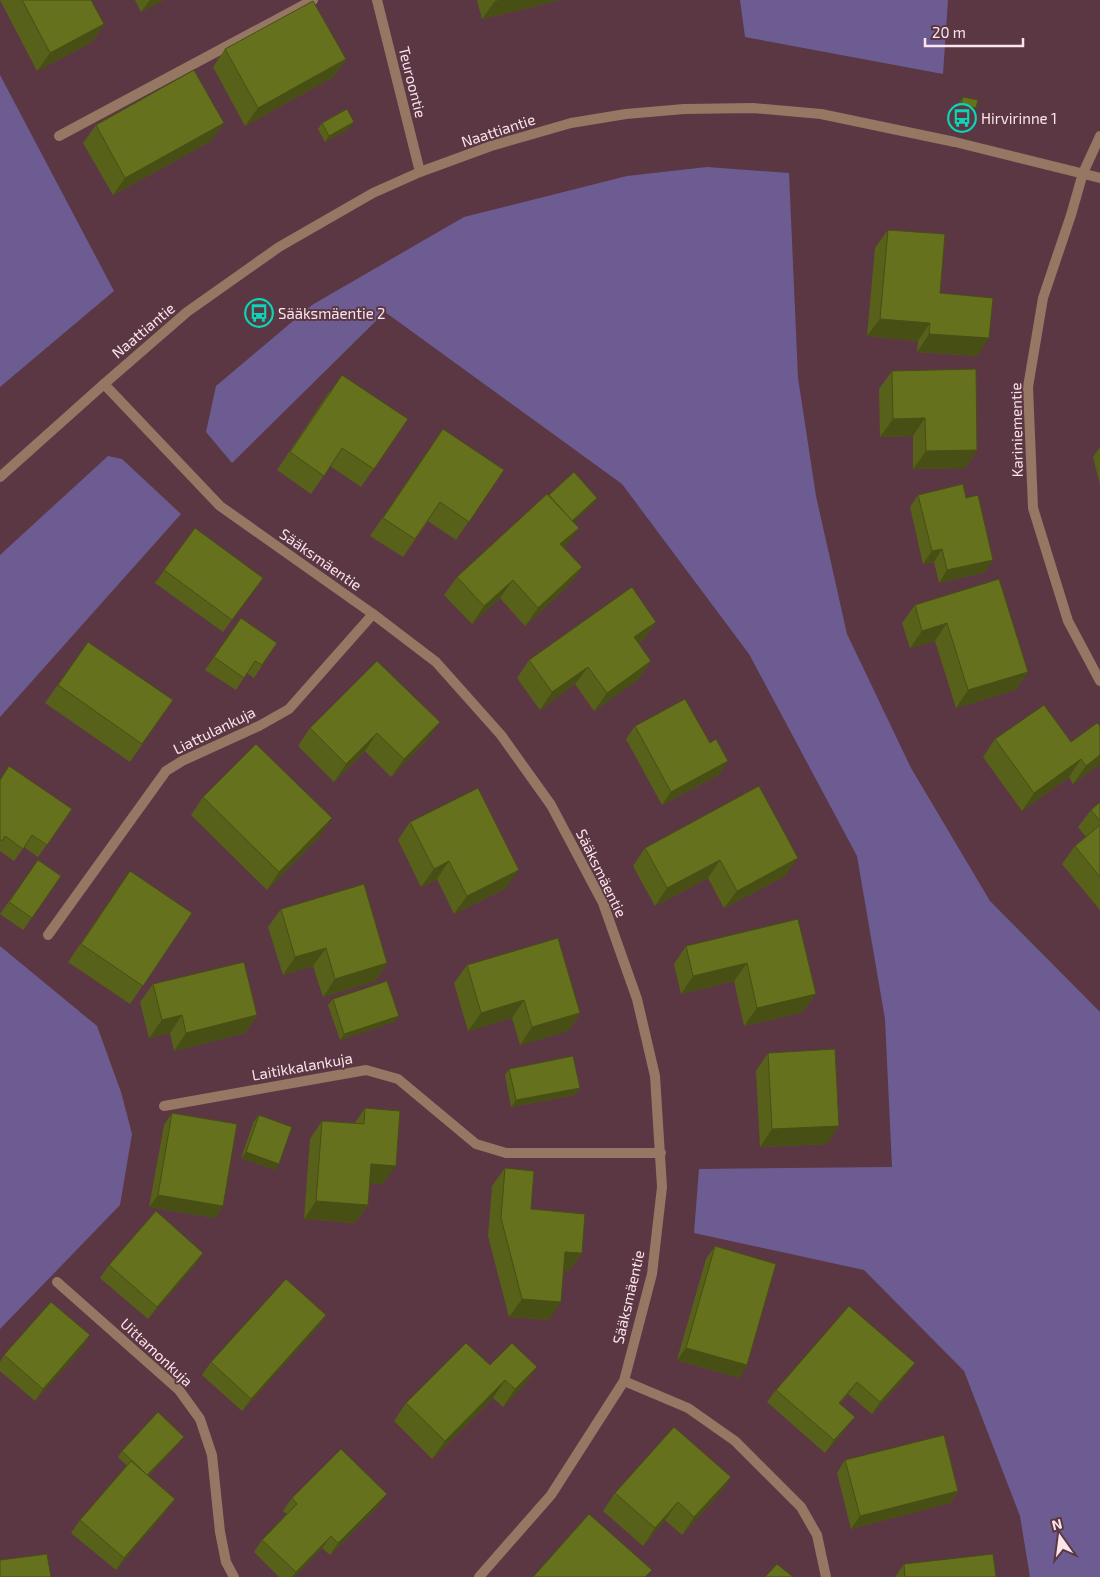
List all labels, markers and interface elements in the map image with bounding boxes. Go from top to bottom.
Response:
scale bar [925,15,1022,47]
text: 20 m [932,23,966,41]
street label: Teuroontie [395,45,431,119]
bus stop icon: Hirvirinne 1 [947,103,977,133]
place label: Hirvirinne 1 [981,109,1057,127]
street label: Naattiantie [459,110,537,150]
street label: Naattiantie [108,298,178,362]
bus stop icon: Sääksmäentie 2 [244,298,274,328]
place label: Sääksmäentie 2 [278,304,386,322]
street label: Kariniementie [1006,382,1026,478]
street label: Sääksmäentie [277,524,365,594]
street label: Liattulankuja [170,702,258,759]
street label: Sääksmäentie [573,826,631,920]
street label: Laitikkalankuja [250,1048,354,1085]
street label: Sääksmäentie [608,1248,648,1346]
street label: Uittamonkuja [117,1314,197,1391]
north arrow [1035,1512,1085,1562]
text: N [1050,1514,1064,1533]

